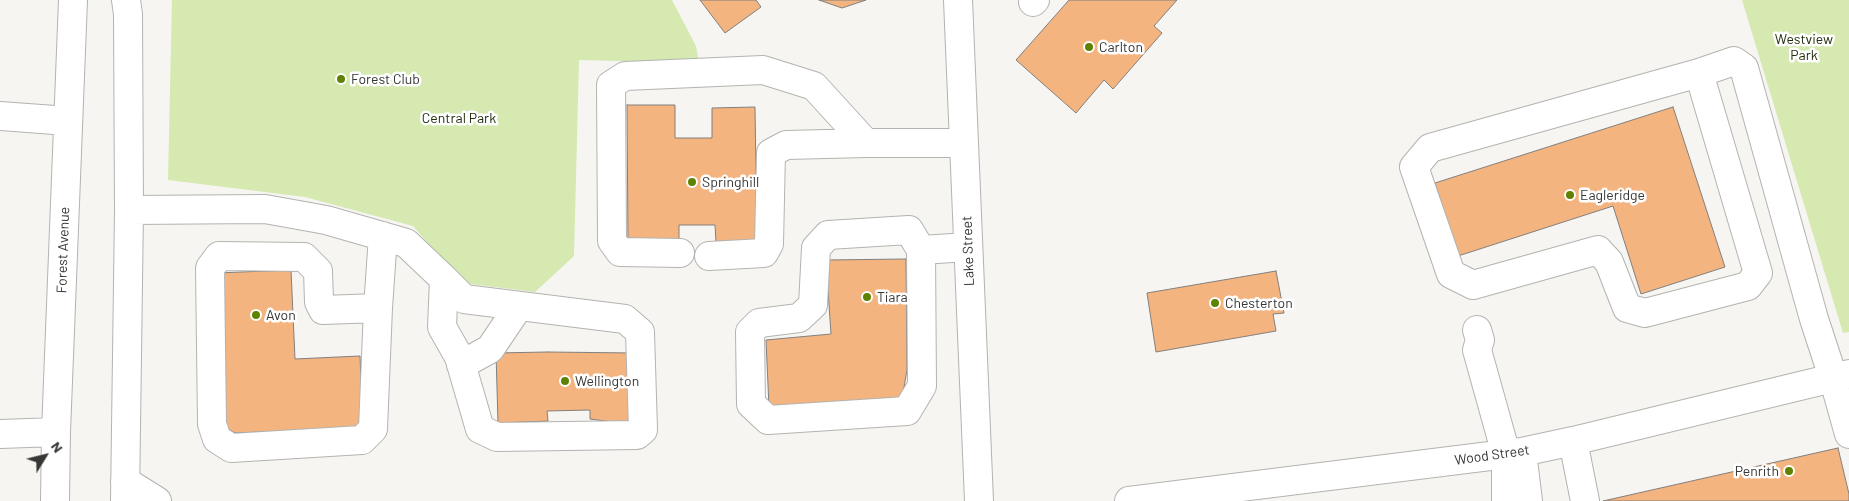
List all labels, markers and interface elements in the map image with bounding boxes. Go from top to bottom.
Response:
park label: Westview Park [1775,31,1833,64]
place label: Carlton [1099,39,1143,55]
marker: Carlton [1083,41,1095,53]
place label: Forest Club [351,71,420,87]
marker: Forest Club [335,73,347,85]
park label: Central Park [422,110,496,126]
place label: Springhill [702,174,759,190]
marker: Springhill [686,176,698,188]
place label: Eagleridge [1580,187,1645,203]
marker: Eagleridge [1564,189,1576,201]
street label: Forest Avenue [53,206,73,294]
street label: Lake Street [958,216,978,286]
place label: Tiara [877,289,908,305]
marker: Tiara [861,291,873,303]
place label: Chesterton [1225,295,1293,311]
marker: Chesterton [1209,297,1221,309]
place label: Avon [266,307,296,323]
marker: Avon [250,309,262,321]
place label: Wellington [575,373,639,389]
marker: Wellington [559,375,571,387]
north arrow [20,431,70,481]
text: N [48,438,67,456]
street label: Wood Street [1453,441,1531,469]
place label: Penrith [1735,463,1779,479]
marker: Penrith [1783,465,1795,477]

